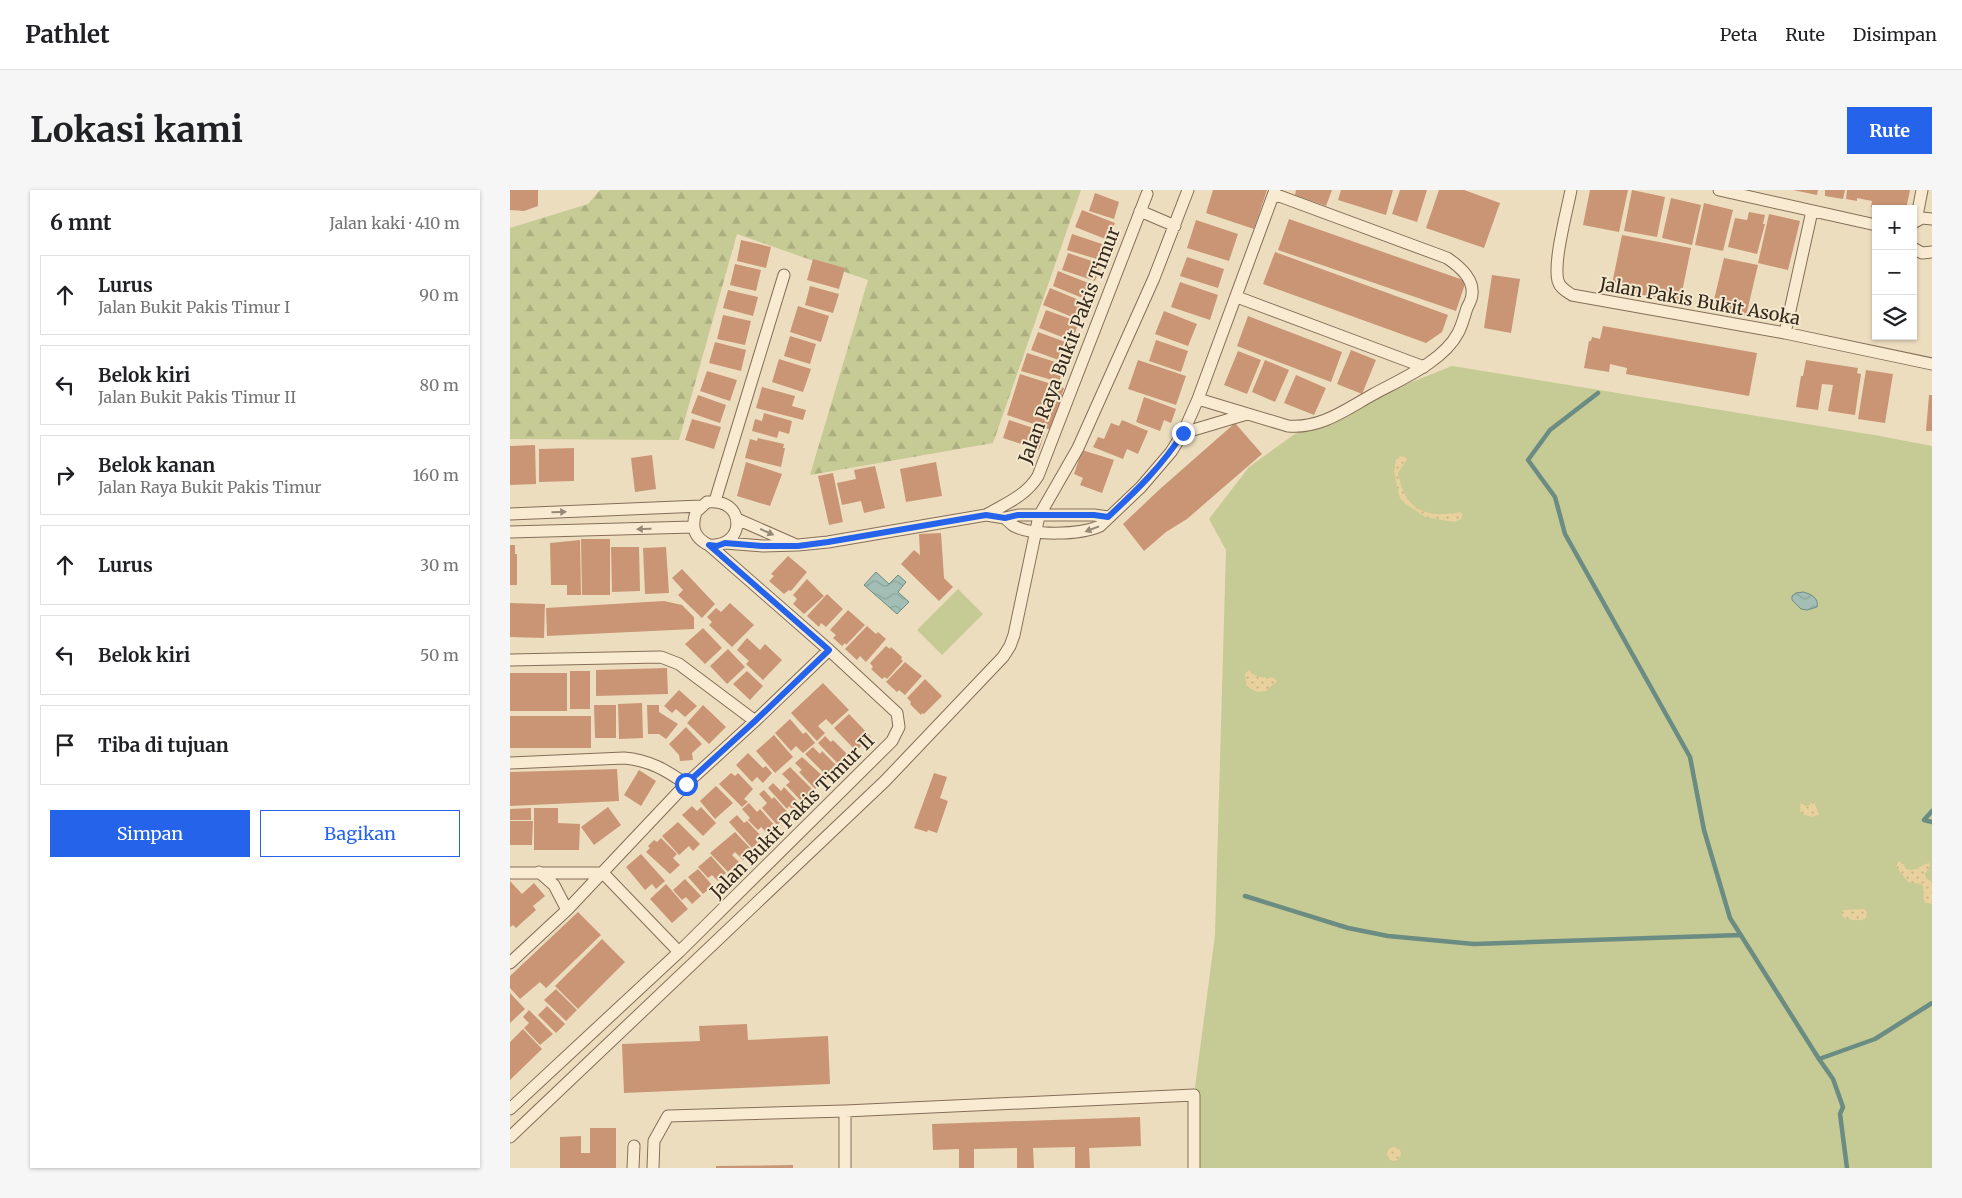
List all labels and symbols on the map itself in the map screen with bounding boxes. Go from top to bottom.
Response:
street label: Jalan Raya Bukit Pakis Timur [1013,223,1125,467]
street label: Jalan Pakis Bukit Asoka [1597,272,1802,330]
route end [1172,422,1195,445]
one-way arrow [551,507,567,515]
one-way arrow [636,525,652,533]
one-way arrow [1084,525,1099,533]
one-way arrow [760,528,774,536]
street label: Jalan Bukit Pakis Timur II [704,729,879,904]
route start [675,773,698,796]

